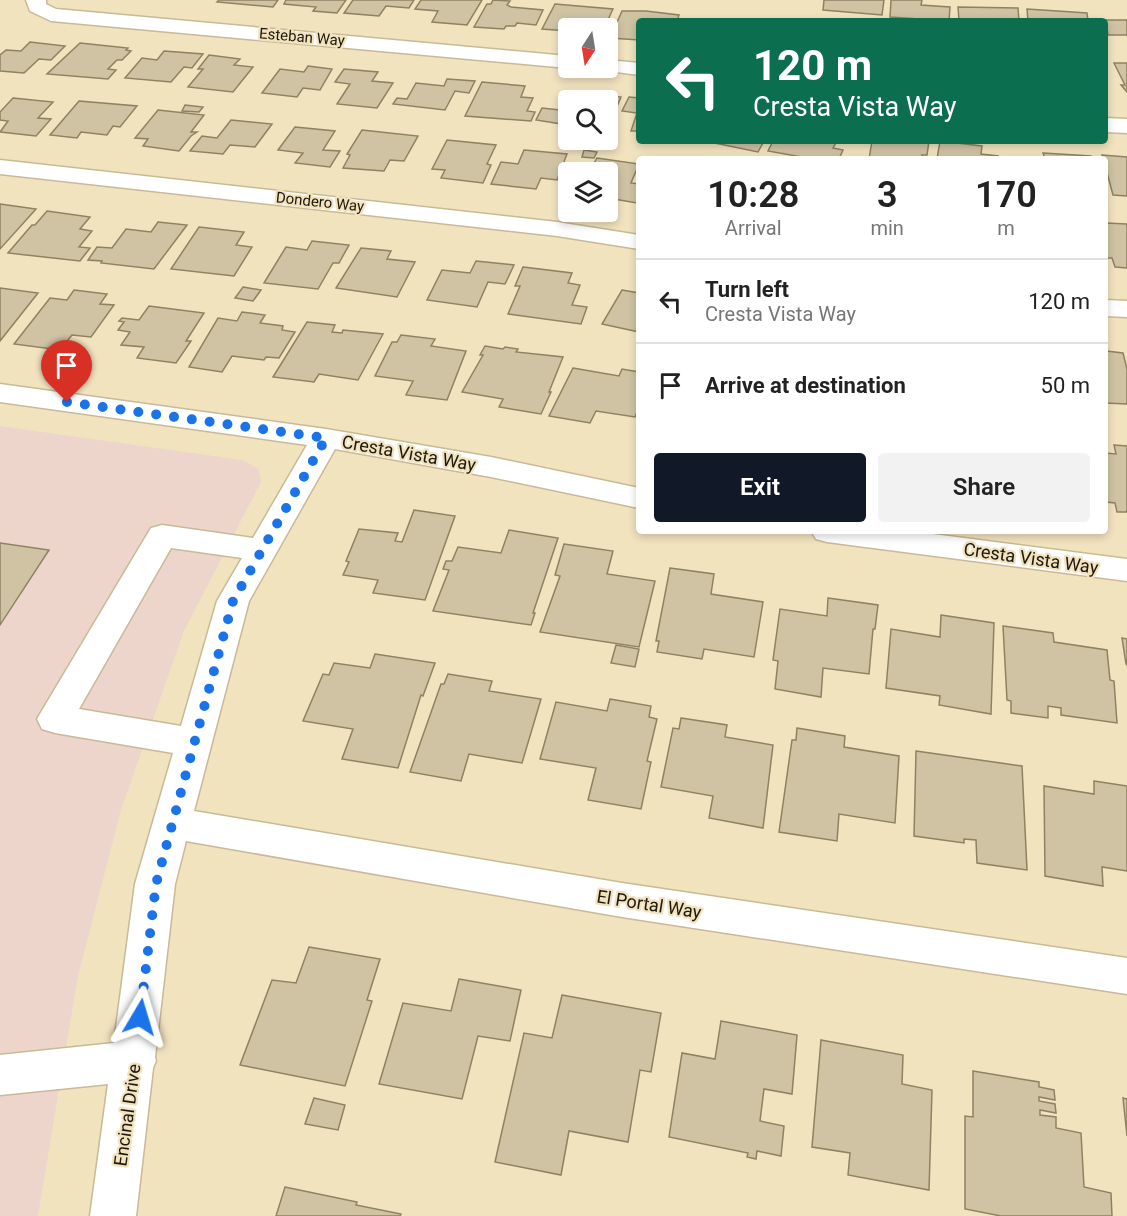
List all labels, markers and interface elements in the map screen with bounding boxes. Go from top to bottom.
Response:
north arrow [558,18,618,78]
map controls [558,18,618,222]
street label: Esteban Way [258,24,346,50]
text: 120 m [753,41,872,90]
icon: left [654,42,732,120]
button: search [558,90,618,150]
text: Cresta Vista Way [753,91,957,123]
button: layers [558,162,618,222]
text: 10:28 [707,174,799,216]
text: 3 [877,174,897,216]
text: 170 [975,174,1037,216]
street label: Dondero Way [275,188,365,216]
text: Arrival [725,216,782,240]
text: min [870,216,904,240]
text: m [997,216,1015,240]
text: Turn left [705,277,789,302]
icon: left [654,285,687,318]
text: 120 m [1028,289,1090,314]
text: Cresta Vista Way [705,302,856,326]
pin [41,340,92,402]
icon: arrive [50,349,83,382]
icon: arrive [654,369,687,402]
text: Arrive at destination [705,373,906,398]
text: 50 m [1041,373,1090,398]
street label: Cresta Vista Way [340,431,478,475]
button: Exit [654,453,866,522]
button: Share [878,453,1090,522]
street label: Cresta Vista Way [962,538,1100,578]
street label: El Portal Way [595,885,703,923]
position arrow [108,985,172,1049]
street label: Encinal Drive [109,1063,145,1167]

